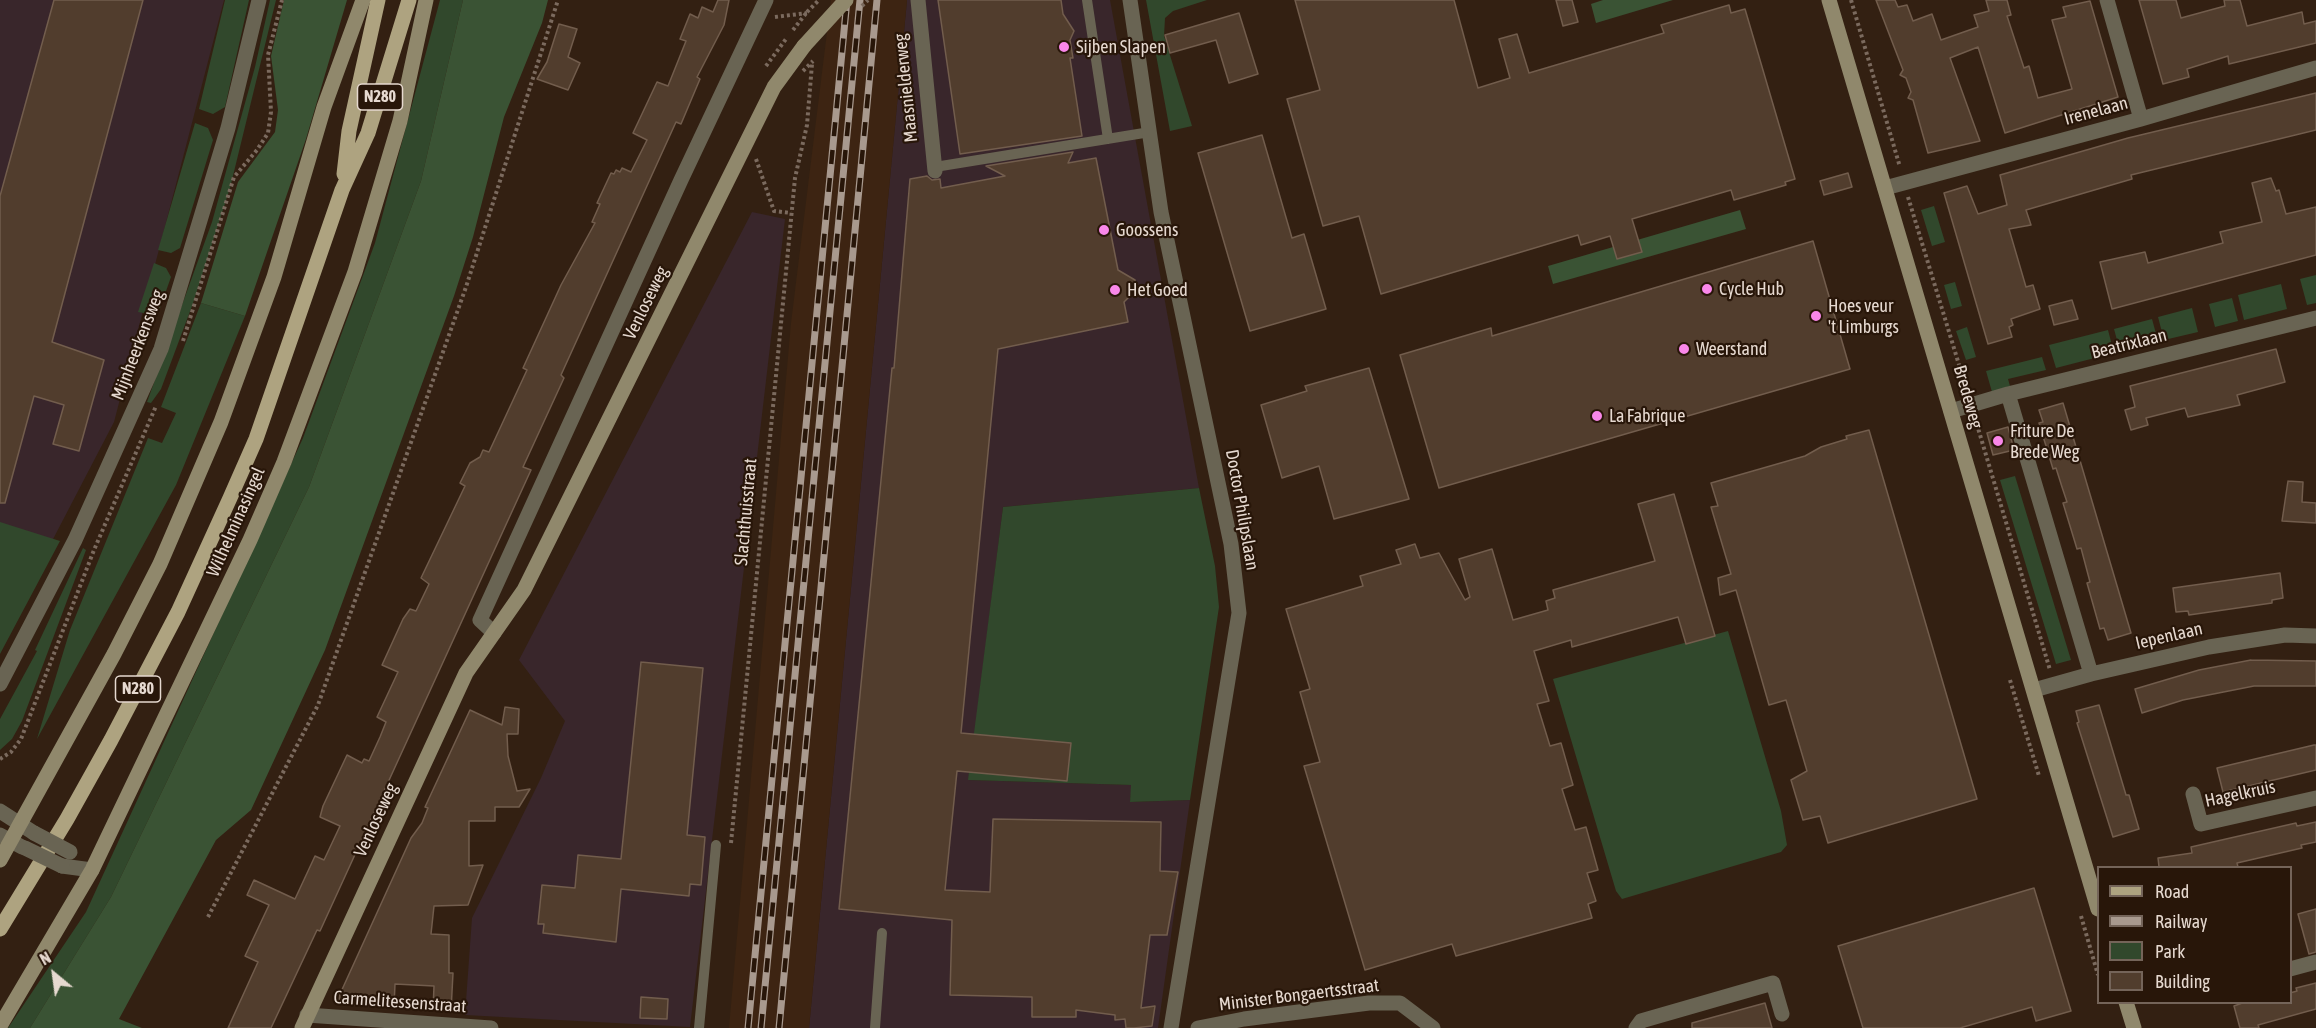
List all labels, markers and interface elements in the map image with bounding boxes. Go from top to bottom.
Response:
street label: Maasnielderweg [890,33,922,143]
place label: Sijben Slapen [1076,36,1166,58]
marker: Sijben Slapen [1057,40,1071,54]
road number: N280 [358,84,403,110]
street label: Irenelaan [2062,92,2130,130]
place label: Goossens [1116,219,1178,241]
marker: Goossens [1097,223,1111,237]
street label: Venloseweg [619,263,673,343]
place label: Cycle Hub [1719,278,1784,300]
place label: Het Goed [1127,279,1188,301]
marker: Cycle Hub [1700,282,1714,296]
marker: Het Goed [1108,283,1122,297]
street label: Mijnheerkensweg [107,287,169,403]
place label: Hoes veur 't Limburgs [1828,295,1899,338]
marker: Hoes veur 't Limburgs [1809,309,1823,323]
street label: Beatrixlaan [2089,324,2169,364]
place label: Weerstand [1696,338,1767,360]
marker: Weerstand [1677,342,1691,356]
street label: Bredeweg [1949,363,1987,431]
place label: La Fabrique [1609,405,1685,427]
marker: La Fabrique [1590,409,1604,423]
place label: Friture De Brede Weg [2010,420,2080,462]
marker: Friture De Brede Weg [1991,434,2005,448]
street label: Doctor Philipslaan [1221,448,1263,572]
street label: Slachthuisstraat [731,457,761,567]
street label: Wilhelminasingel [202,464,270,580]
street label: Iepenlaan [2133,618,2205,654]
road number: N280 [116,676,160,702]
street label: Hagelkruis [2203,776,2277,812]
street label: Venloseweg [350,780,402,860]
legend [2097,866,2292,1004]
text: Road [2155,881,2189,902]
text: Railway [2155,911,2207,932]
text: Park [2155,941,2185,962]
north arrow [24,944,84,1004]
text: N [37,948,54,968]
text: Building [2155,971,2210,992]
street label: Minister Bongaertsstraat [1218,974,1380,1016]
street label: Carmelitessenstraat [333,987,467,1017]

